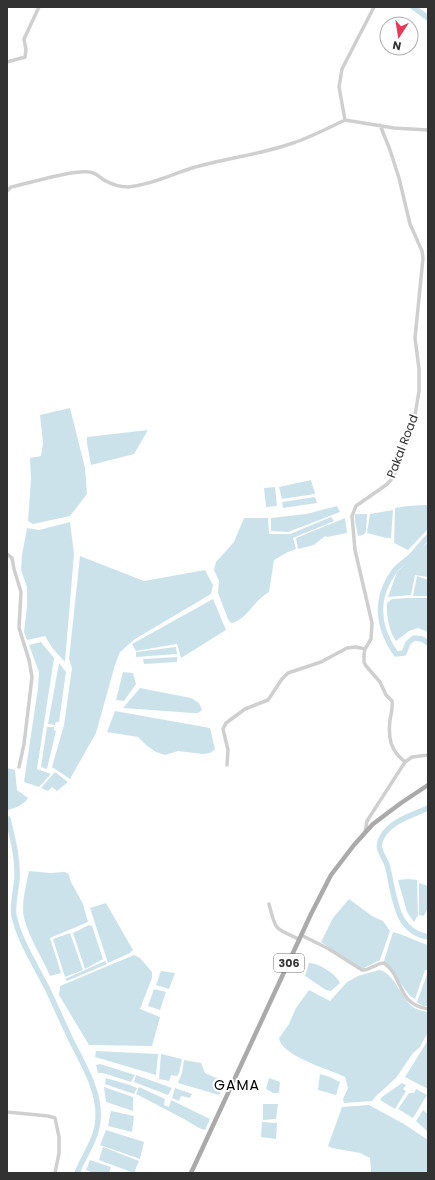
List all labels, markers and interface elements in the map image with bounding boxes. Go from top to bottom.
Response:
north arrow [379,16,419,56]
text: N [391,37,403,54]
street label: Pakal Road [382,412,422,480]
road number: 306 [274,954,304,972]
district label: GAMA [214,1075,260,1095]

